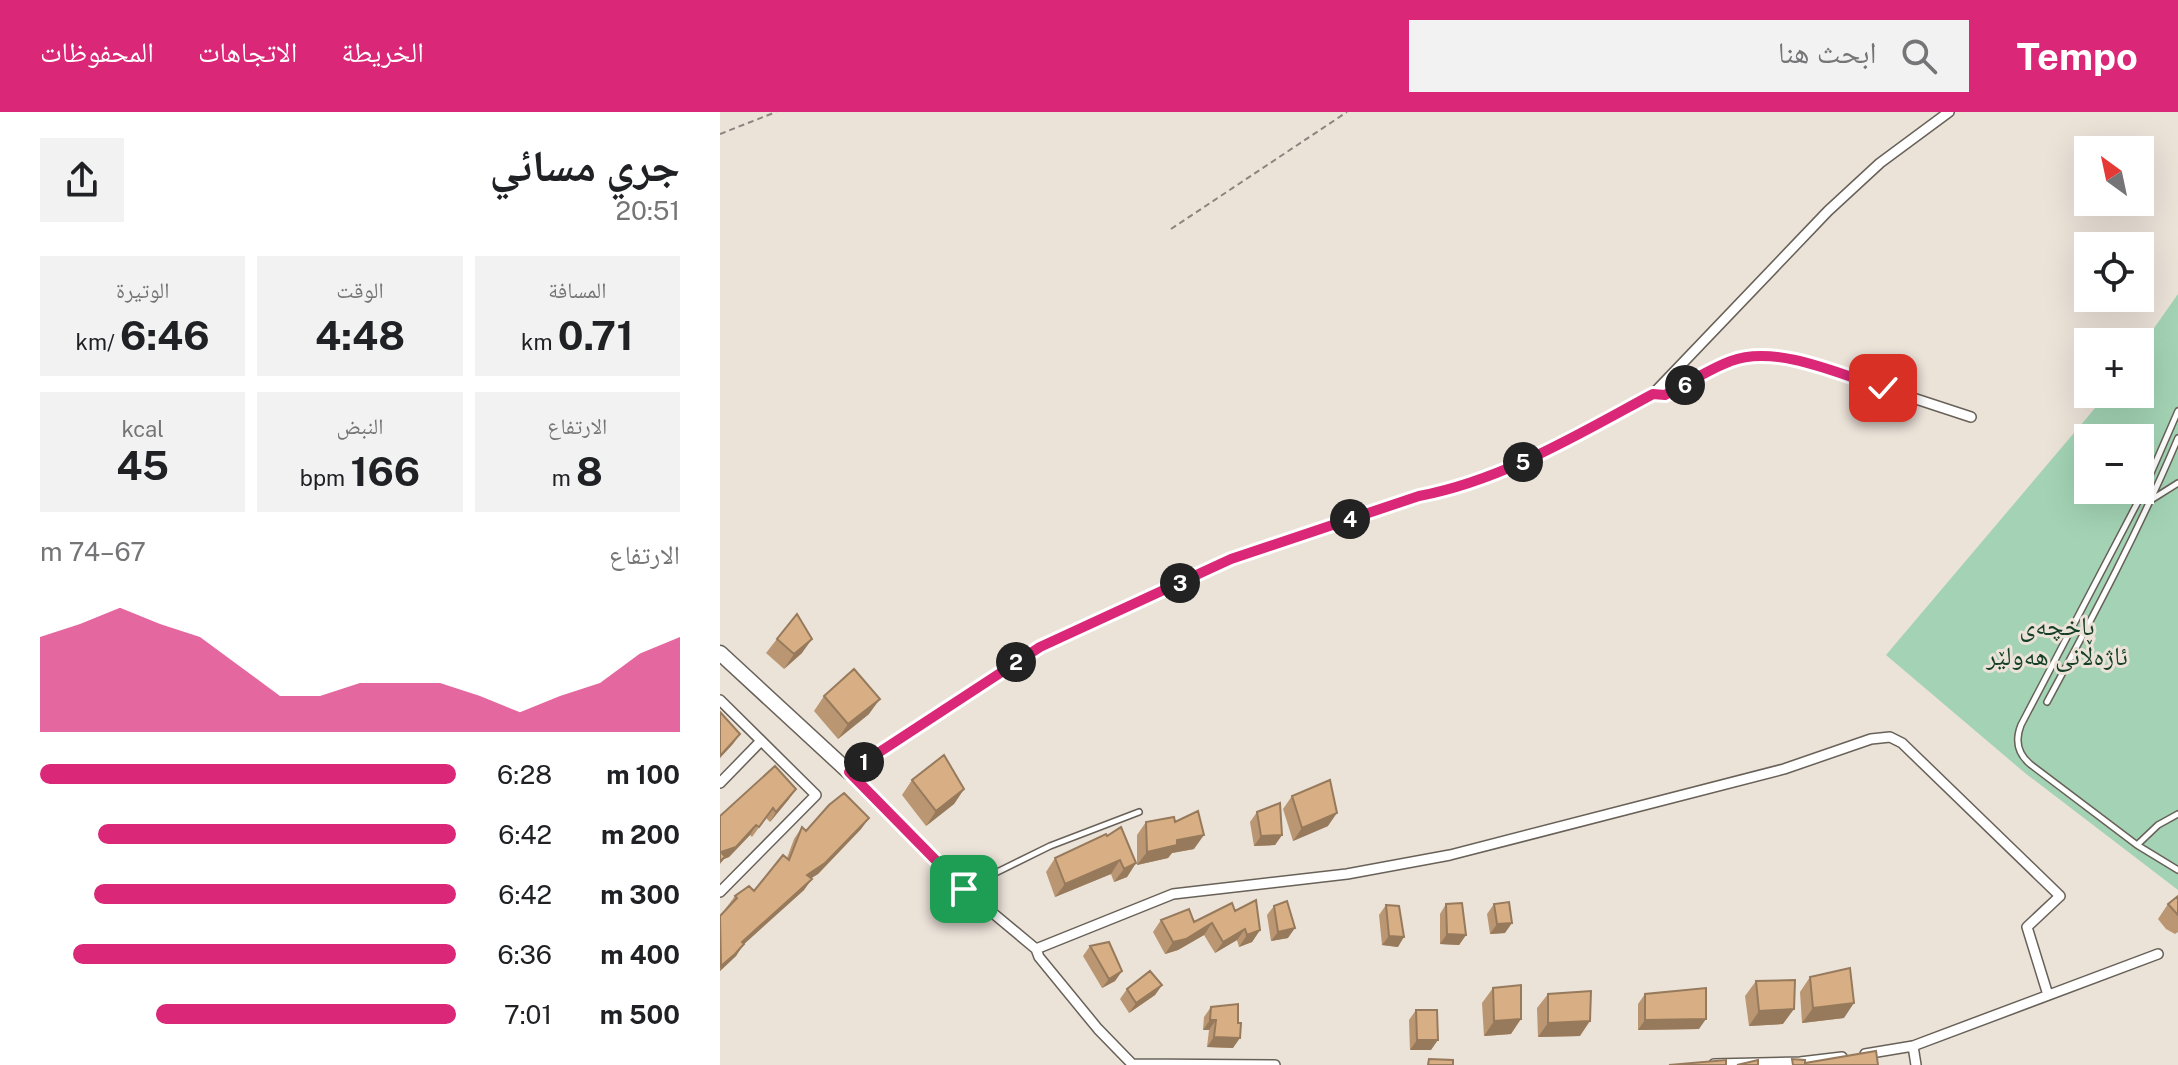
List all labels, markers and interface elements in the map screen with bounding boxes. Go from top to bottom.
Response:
search box [1409,20,1969,92]
text: ابحث هنا [1778,34,1877,70]
icon: search [1897,34,1941,78]
text: Tempo [2017,34,2138,79]
text: المحفوظات [40,35,154,68]
text: الاتجاهات [198,35,297,68]
text: الخريطة [341,35,424,68]
north arrow [2074,136,2154,216]
map controls [2074,136,2154,504]
button: share [40,138,124,222]
text: جري مسائي [490,139,680,191]
text: 20:51 [615,195,680,226]
button: locate [2074,232,2154,312]
text: الوتيرة [116,277,169,303]
text: الوقت [336,277,384,303]
text: المسافة [548,277,607,303]
text: 6:46 [120,312,210,359]
text: 4:48 [315,312,405,359]
text: 0.71 [558,312,634,359]
button: + [2074,328,2154,408]
text: /km [76,329,120,355]
text: km [521,329,558,355]
pin [1849,354,1917,422]
pin: 6 [1665,365,1705,405]
icon: check [1861,366,1905,410]
text: 6 [1678,372,1692,398]
text: النبض [337,413,383,439]
text: الارتفاع [547,413,607,439]
text: kcal [121,416,164,442]
button: − [2074,424,2154,504]
text: 45 [116,442,169,489]
pin: 5 [1503,442,1543,482]
text: 166 [350,448,420,495]
text: 8 [576,448,603,495]
text: 5 [1516,449,1530,475]
text: bpm [300,465,350,491]
text: m [552,465,576,491]
pin: 4 [1330,499,1370,539]
text: 4 [1343,506,1357,532]
text: 67–74 m [40,536,146,567]
text: الارتفاع [609,539,680,570]
pin: 3 [1160,563,1200,603]
text: 3 [1173,570,1187,596]
park label: باخچەی ئاژەڵانی هەولێر [1985,610,2128,672]
pin: 2 [996,642,1036,682]
text: 2 [1009,649,1023,675]
pin: 1 [844,742,884,782]
text: 1 [859,749,869,775]
text: 6:28 [497,759,552,790]
text: 100 m [606,759,680,790]
text: 6:42 [498,819,552,850]
text: 200 m [601,819,680,850]
pin [930,855,998,923]
icon: arrive [942,867,986,911]
text: 6:42 [498,879,552,910]
text: 300 m [600,879,680,910]
text: 6:36 [498,939,552,970]
text: 400 m [600,939,680,970]
text: 7:01 [504,999,552,1030]
text: 500 m [600,999,680,1030]

